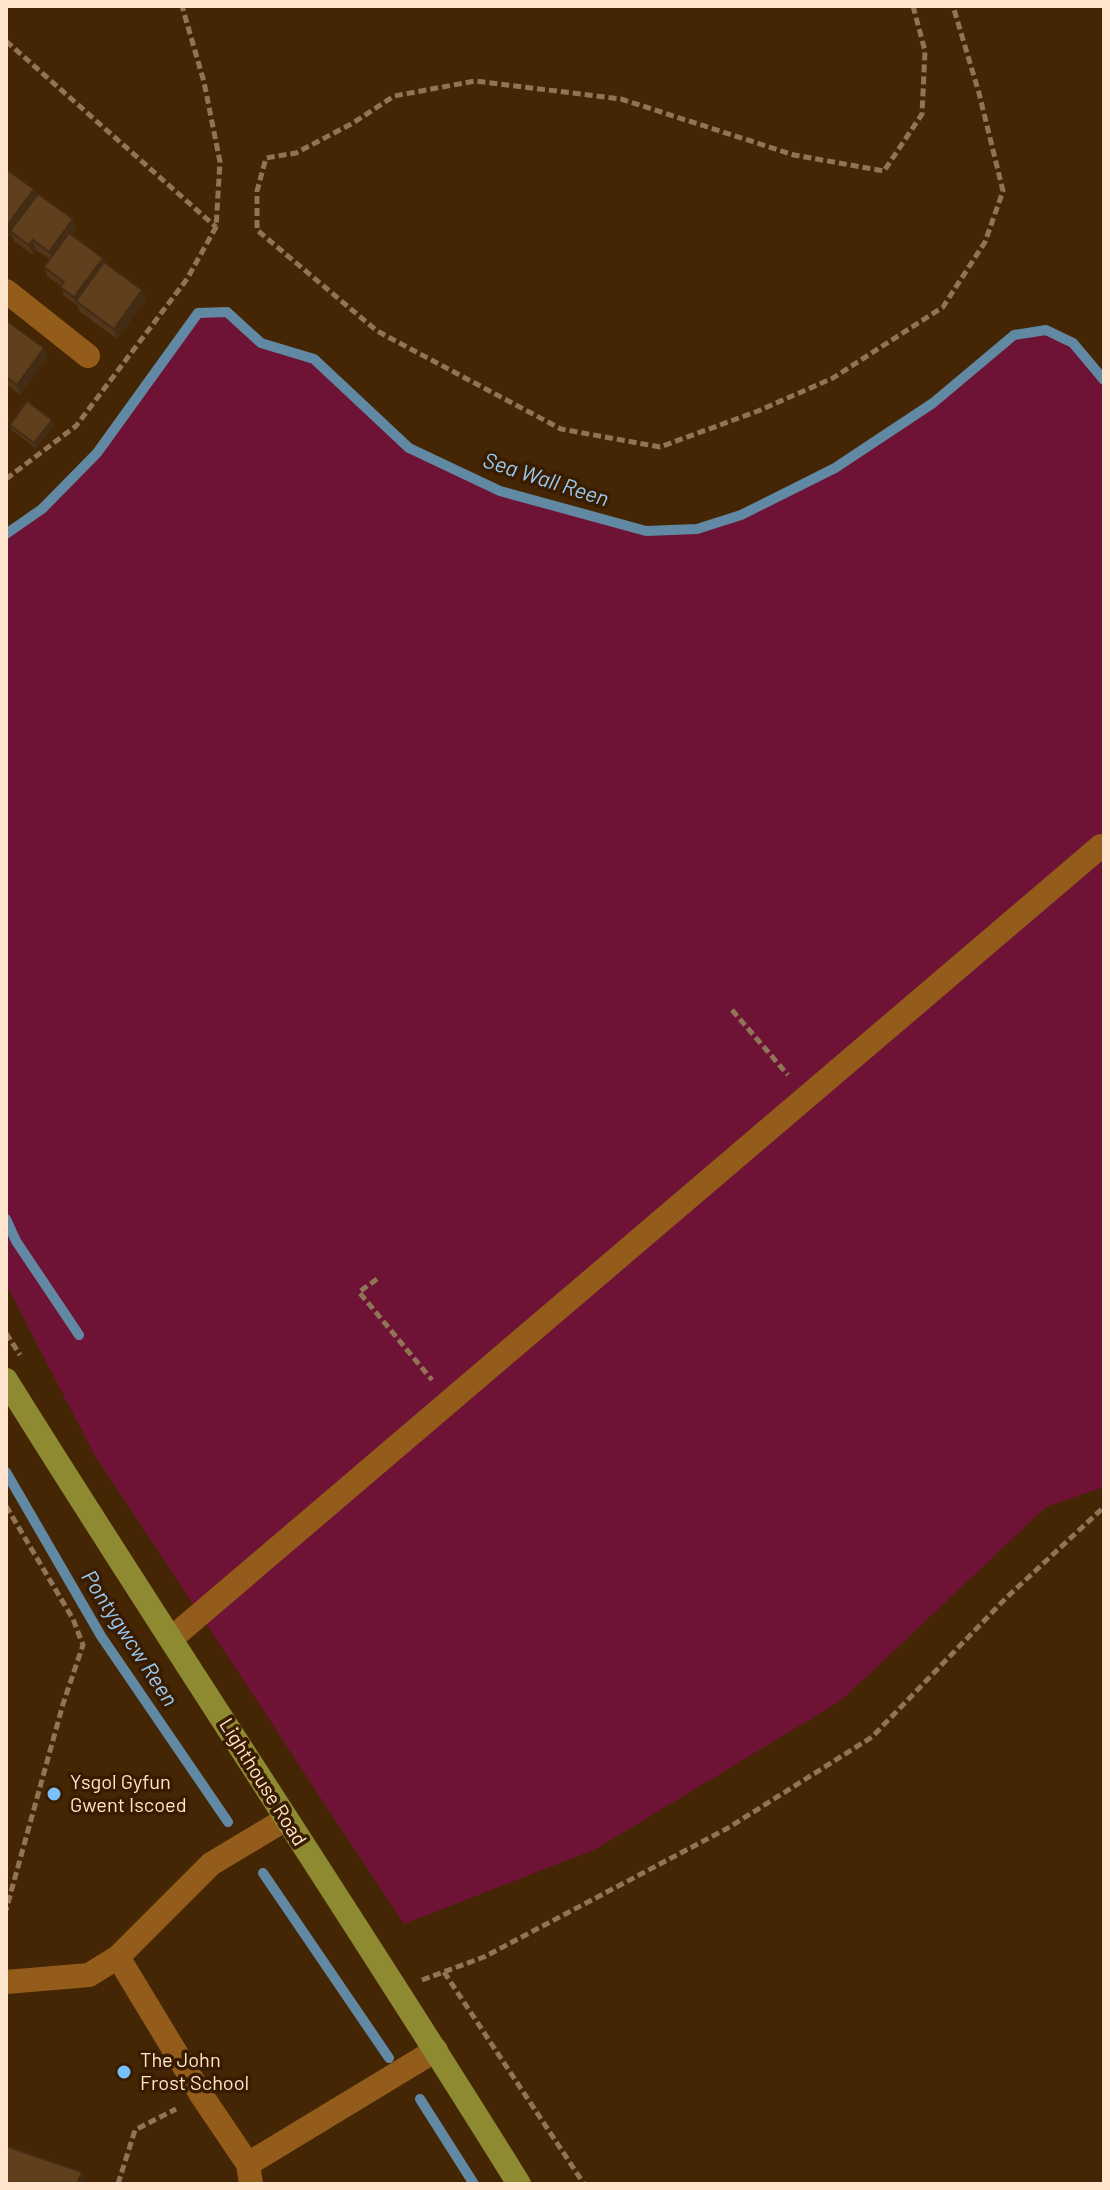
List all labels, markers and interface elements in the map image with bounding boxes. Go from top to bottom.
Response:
water label: Sea Wall Reen [480,446,612,511]
water label: Pontygwcw Reen [77,1565,184,1710]
street label: Lighthouse Road [215,1713,313,1850]
place label: Ysgol Gyfun Gwent Iscoed [70,1769,187,1816]
marker: Ysgol Gyfun Gwent Iscoed [45,1785,63,1803]
place label: The John Frost School [140,2047,249,2094]
marker: The John Frost School [115,2063,133,2081]

